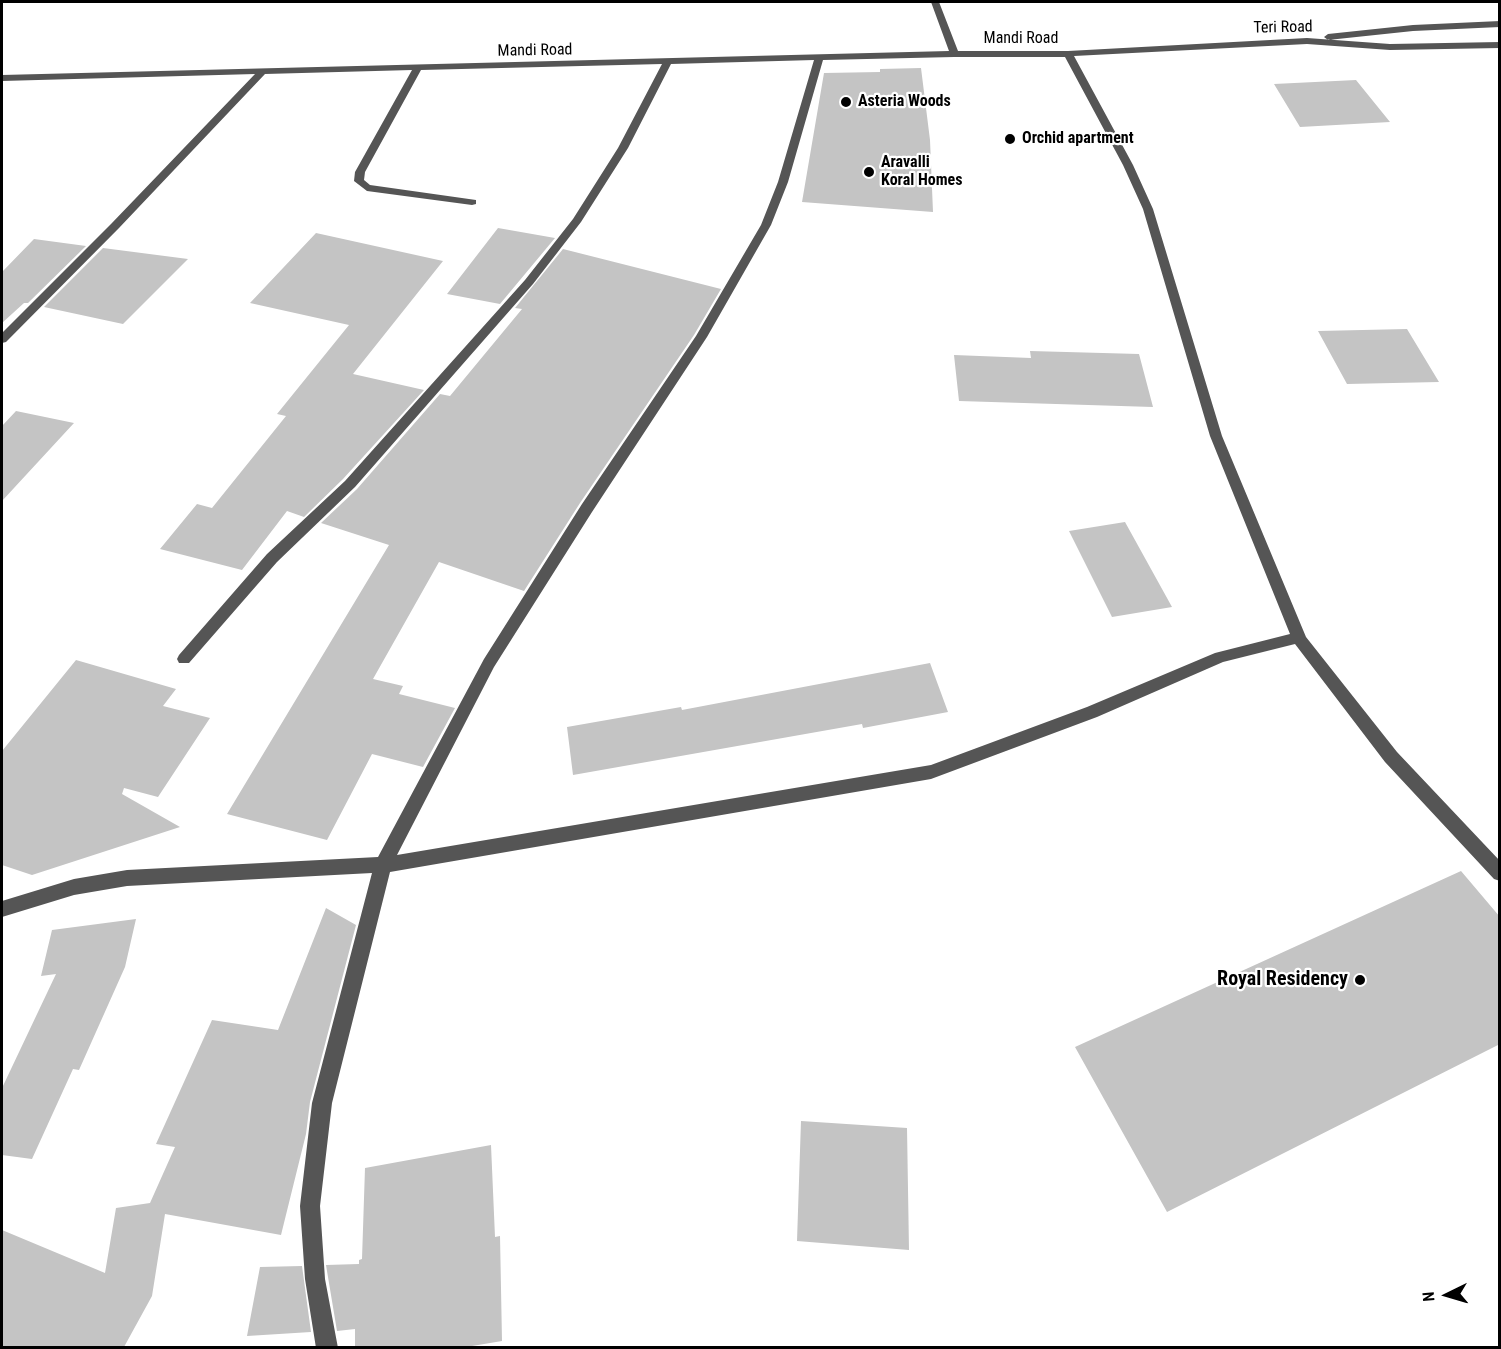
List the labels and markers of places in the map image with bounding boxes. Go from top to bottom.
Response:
place label: Asteria Woods [858,92,951,112]
marker: Asteria Woods [839,95,853,109]
place label: Orchid apartment [1022,129,1134,149]
marker: Orchid apartment [1003,132,1017,146]
place label: Aravalli Koral Homes [881,153,962,191]
marker: Aravalli Koral Homes [862,165,876,179]
place label: Royal Residency [1217,968,1348,992]
marker: Royal Residency [1353,973,1367,987]

